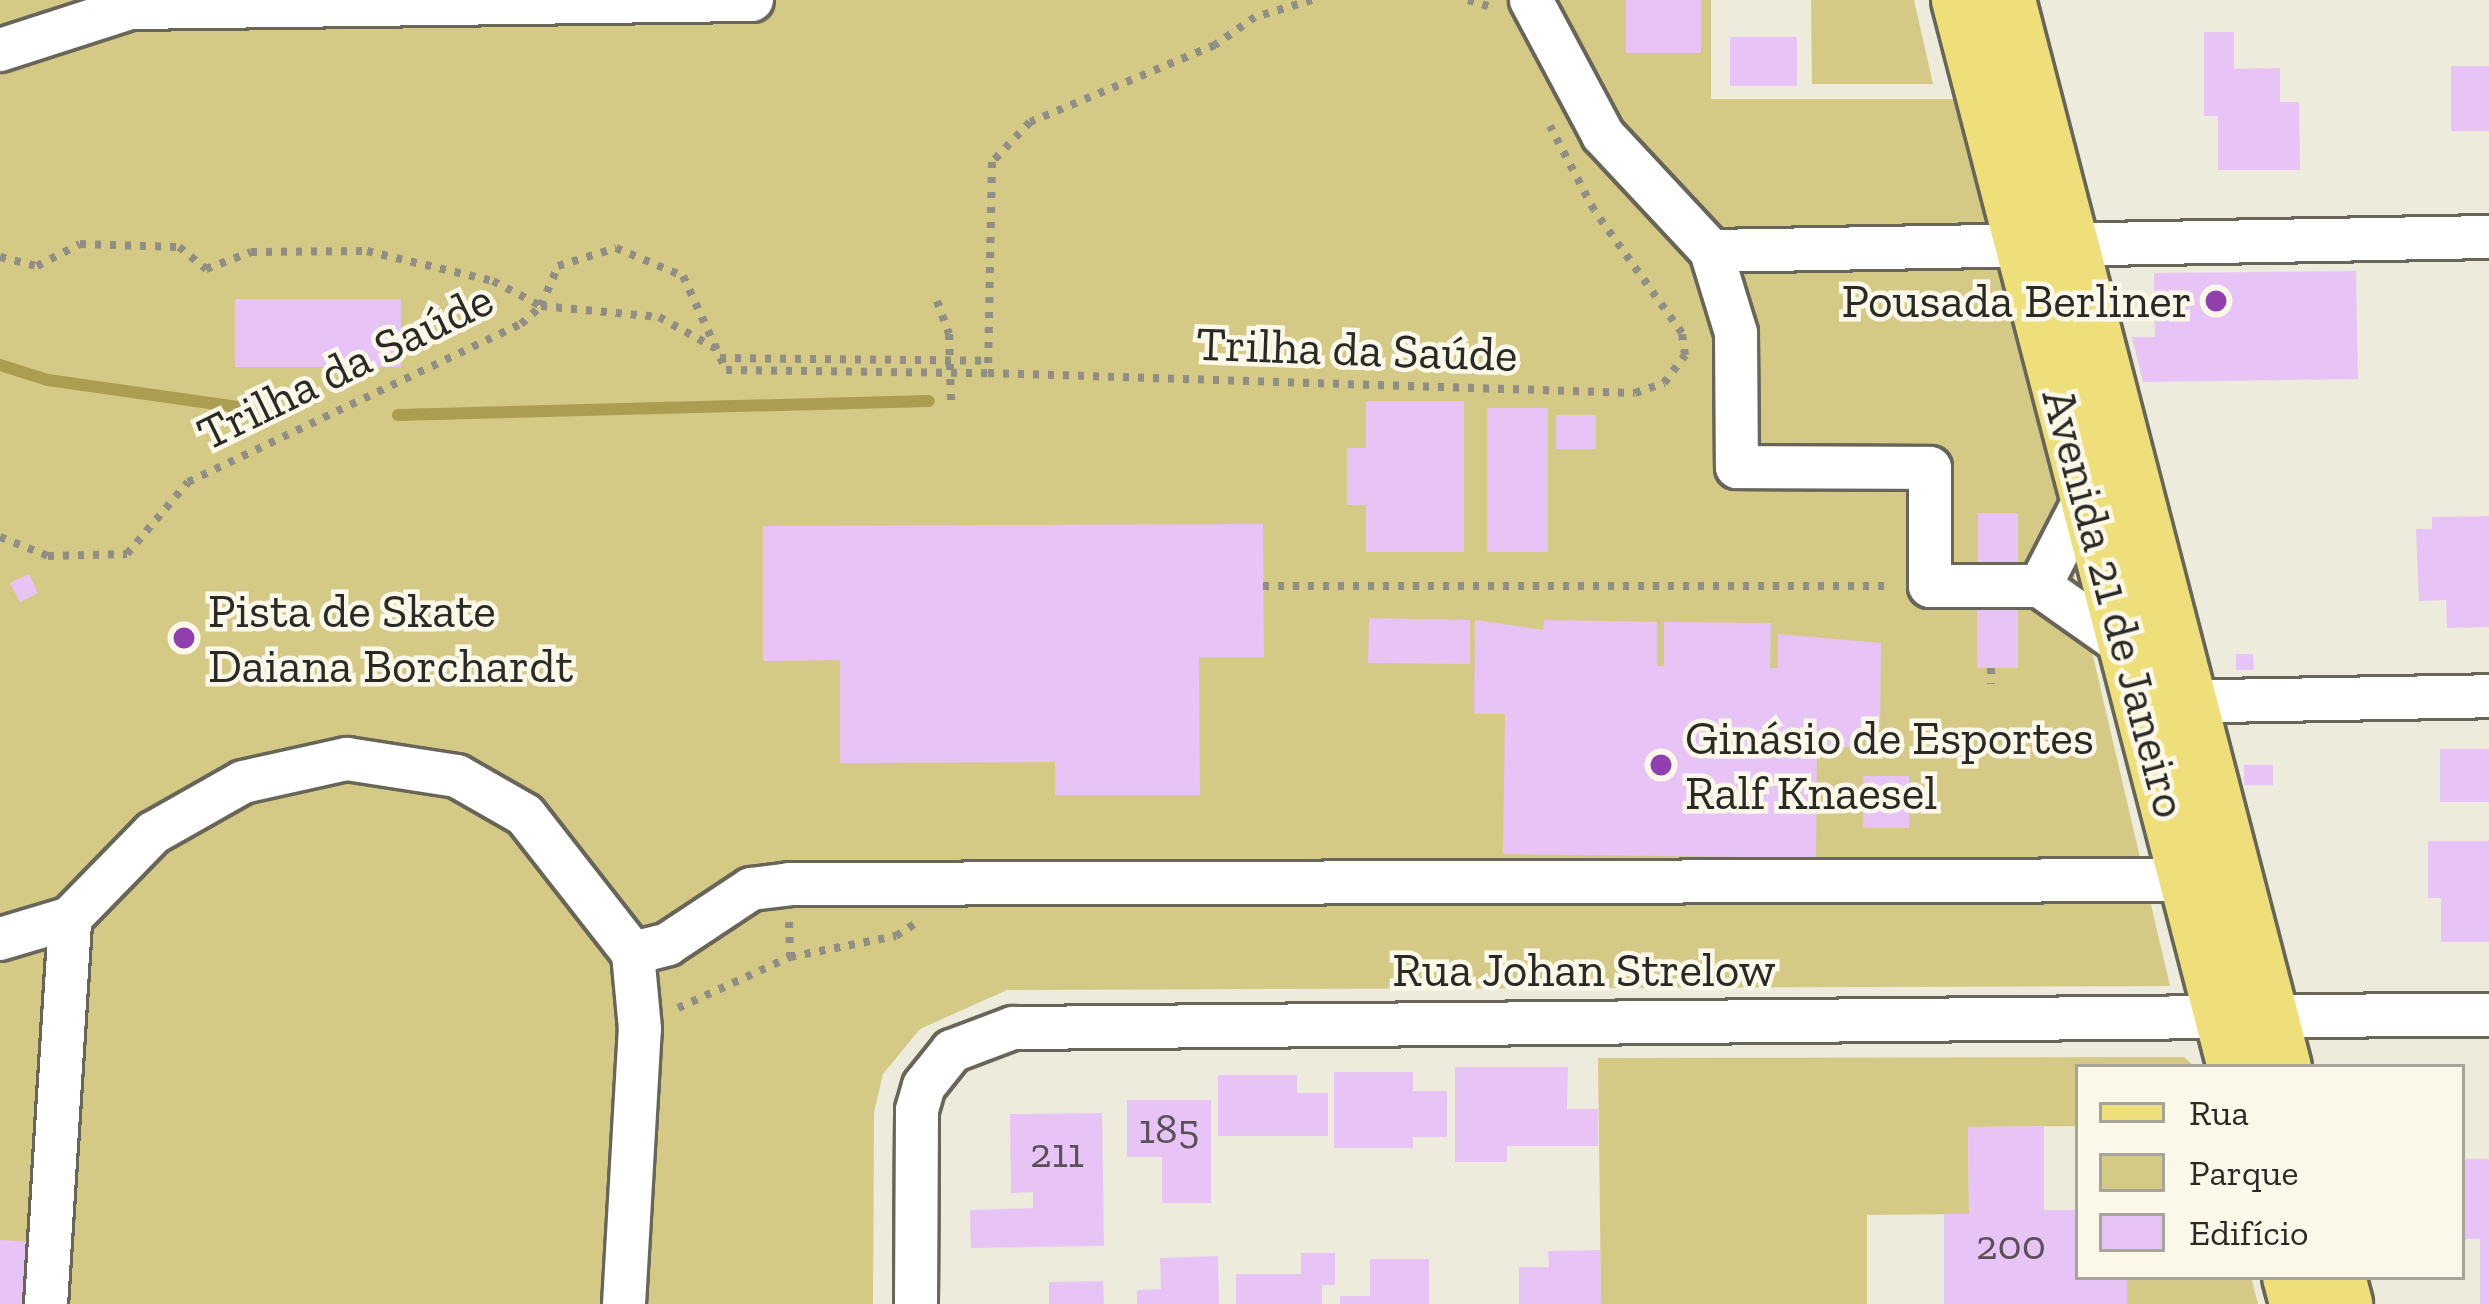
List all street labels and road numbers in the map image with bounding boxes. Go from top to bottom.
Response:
street label: Trilha da Saúde [188,270,502,462]
street label: Trilha da Saúde [1195,315,1519,383]
street label: Avenida 21 de Janeiro [2030,382,2200,824]
street label: Rua Johan Strelow [1392,941,1776,999]

